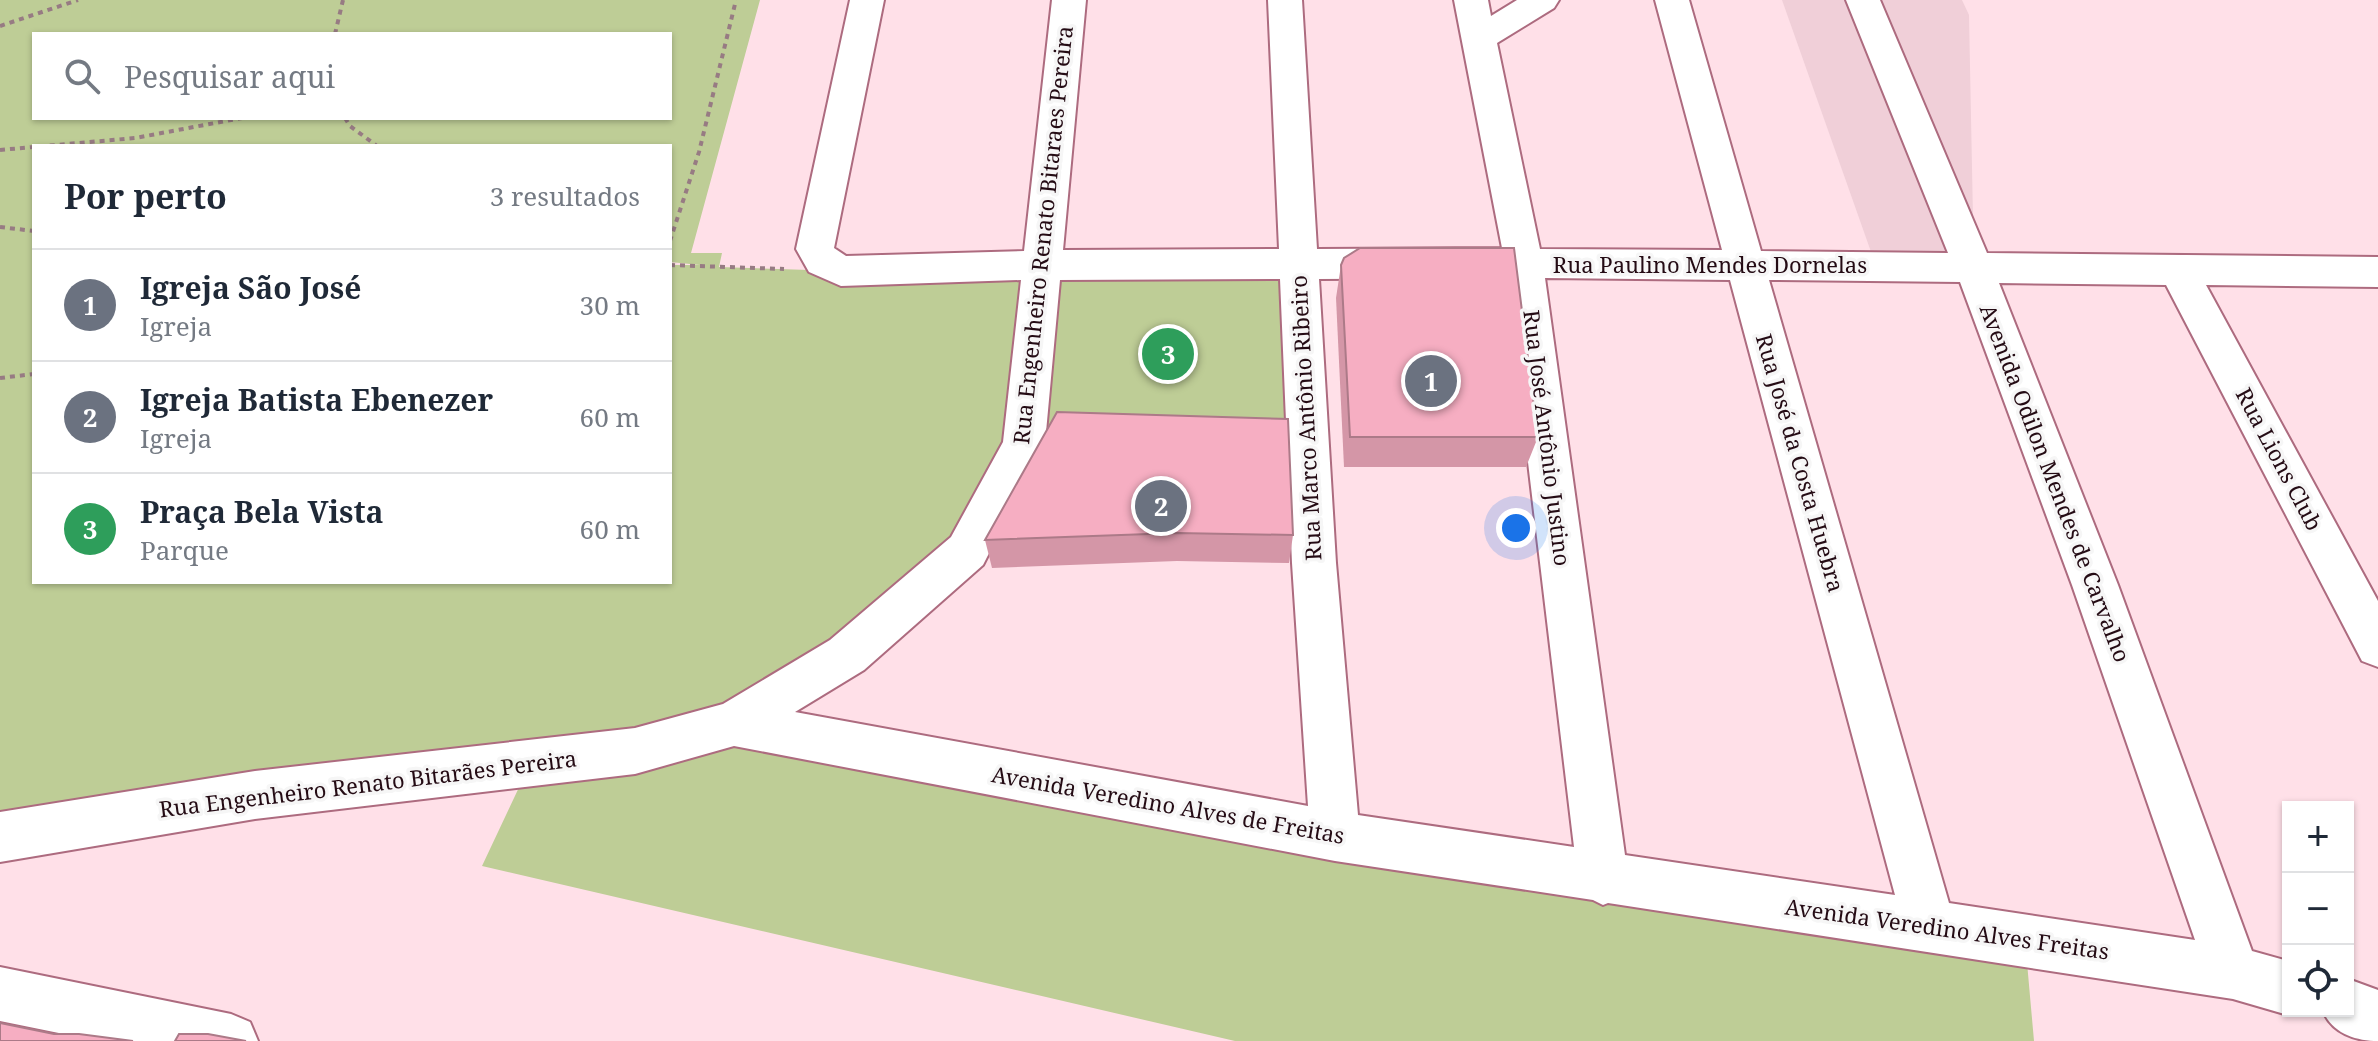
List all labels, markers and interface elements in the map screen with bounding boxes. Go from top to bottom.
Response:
street label: Rua Engenheiro Renato Bitaraes Pereira [1005,24,1079,446]
search box [32,32,672,120]
icon: search [60,54,104,98]
text: Pesquisar aqui [124,56,335,97]
text: Por perto [64,173,227,219]
text: 3 resultados [490,178,640,214]
street label: Rua Paulino Mendes Dornelas [1553,249,1867,279]
text: Igreja São José [140,267,361,308]
street label: Rua Marco Antônio Ribeiro [1283,275,1327,562]
text: 1 [83,287,97,323]
text: 30 m [580,287,640,323]
street label: Avenida Odilon Mendes de Carvalho [1974,299,2138,666]
text: Igreja [140,308,212,344]
street label: Rua José Antônio Justino [1517,308,1579,568]
pin: 3 [1142,324,1194,384]
street label: Rua José da Costa Huebra [1750,330,1852,595]
pin: 1 [1405,351,1457,411]
text: Igreja Batista Ebenezer [140,379,493,420]
street label: Rua Lions Club [2230,382,2330,535]
text: 2 [83,399,97,435]
text: 60 m [580,399,640,435]
text: Igreja [140,420,212,456]
pin: 2 [1135,476,1187,536]
text: Praça Bela Vista [140,491,384,532]
your location [1496,508,1536,548]
text: 3 [83,511,97,547]
text: 60 m [580,511,640,547]
text: Parque [140,532,229,568]
street label: Rua Engenheiro Renato Bitarães Pereira [157,742,578,824]
street label: Avenida Veredino Alves de Freitas [989,758,1347,850]
map controls [2282,801,2354,1017]
button: + [2282,801,2354,873]
button: − [2282,873,2354,945]
street label: Avenida Veredino Alves Freitas [1783,890,2111,966]
button: locate [2282,945,2354,1017]

